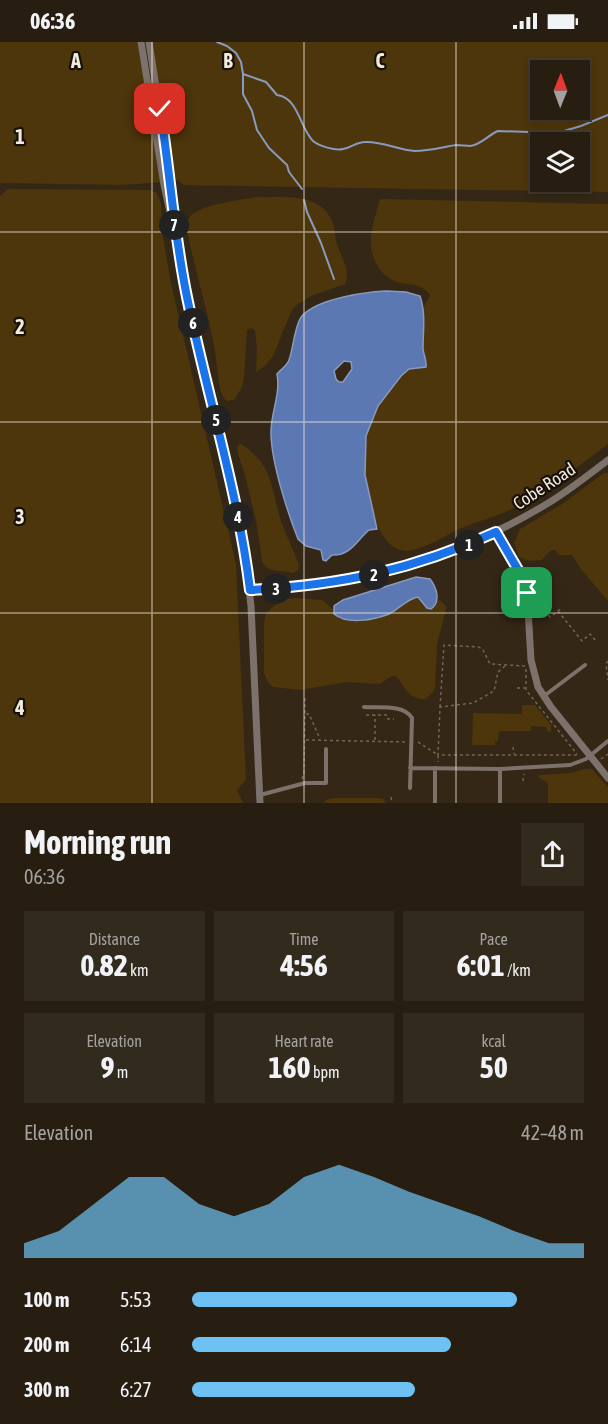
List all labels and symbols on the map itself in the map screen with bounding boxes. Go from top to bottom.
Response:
text: A [70,49,81,72]
text: B [223,49,233,72]
text: C [376,49,385,72]
north arrow [530,60,590,120]
pin [134,83,185,134]
text: 1 [15,125,25,148]
pin: 7 [159,210,189,240]
pin: 6 [178,308,208,338]
text: 2 [15,315,25,338]
pin: 5 [201,405,231,435]
street label: Cobe Road [509,458,579,514]
pin: 4 [223,502,253,532]
text: 3 [15,505,25,528]
pin: 1 [454,530,484,560]
pin: 2 [359,560,389,590]
pin [501,567,552,618]
pin: 3 [261,574,291,604]
text: 4 [14,696,25,719]

